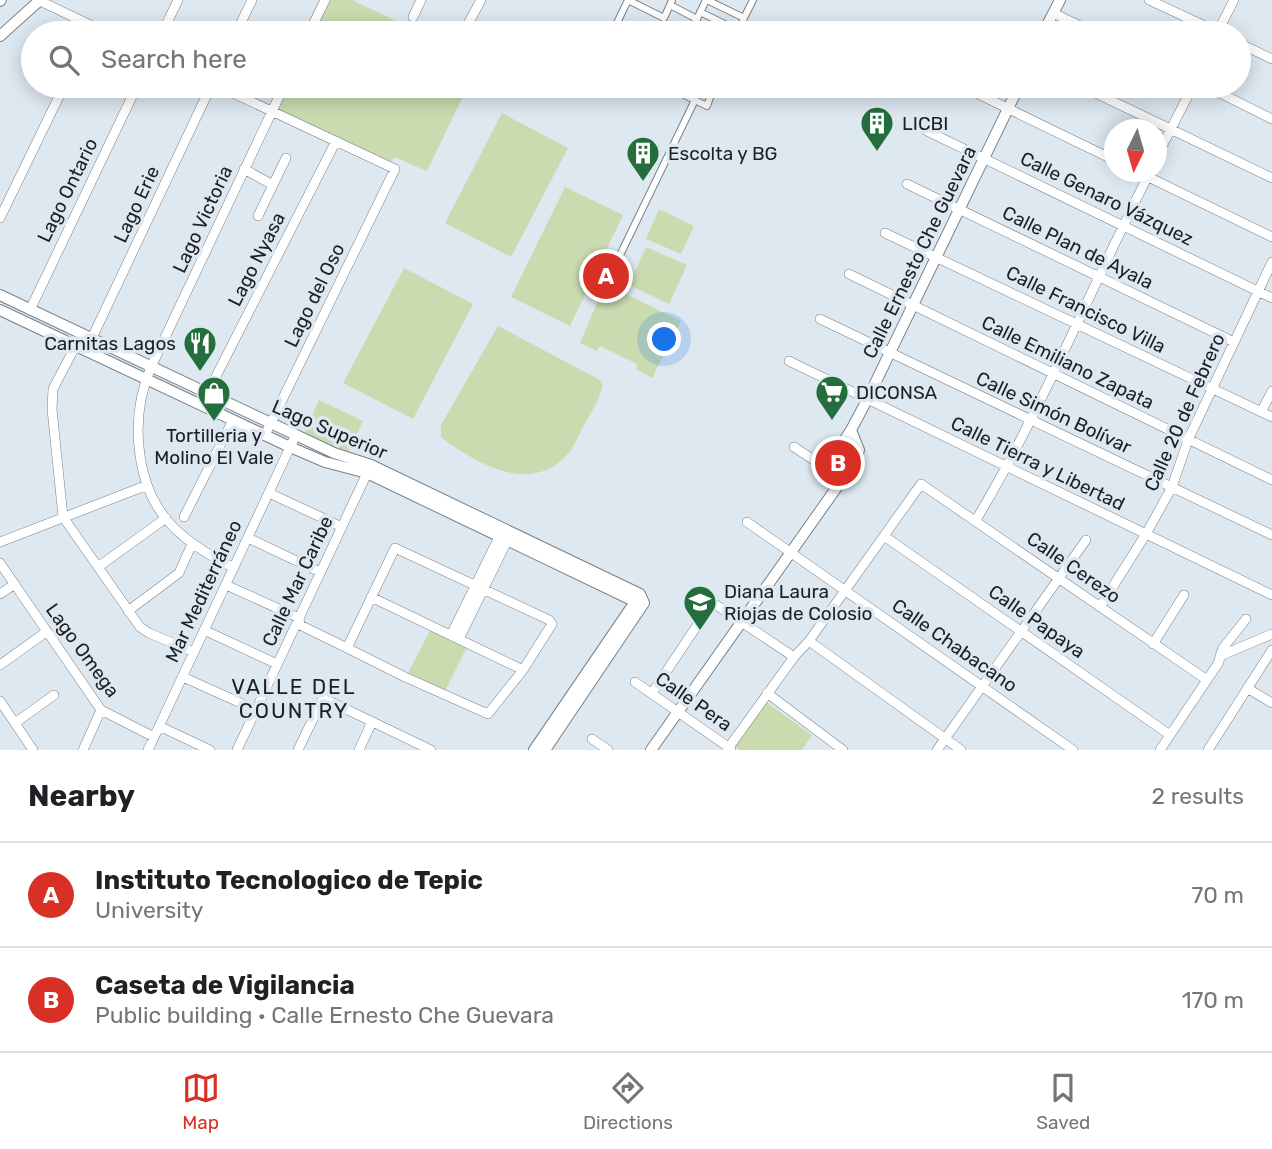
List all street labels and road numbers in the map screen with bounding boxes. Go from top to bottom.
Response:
street label: Lago Ontario [32,134,103,246]
street label: Calle Ernesto Che Guevara [858,142,981,362]
street label: Calle Genaro Vázquez [1016,147,1197,250]
street label: Lago Erie [109,162,164,246]
street label: Lago Victoria [168,162,237,276]
street label: Calle Plan de Ayala [999,201,1157,294]
street label: Lago Nyasa [223,209,290,310]
street label: Lago del Oso [279,240,350,351]
street label: Calle Francisco Villa [1002,261,1169,358]
street label: Calle Emiliano Zapata [978,311,1158,414]
street label: Calle 20 de Febrero [1139,330,1230,495]
street label: Calle Simón Bolívar [972,366,1136,459]
street label: Lago Superior [269,395,392,464]
street label: Calle Tierra y Libertad [947,411,1128,516]
street label: Calle Mar Caribe [257,512,338,650]
street label: Mar Mediterráneo [160,516,247,666]
street label: Calle Cerezo [1022,527,1125,608]
street label: Calle Papaya [984,580,1089,663]
street label: Calle Chabacano [888,594,1022,697]
street label: Lago Omega [41,599,124,702]
street label: Calle Pera [651,667,736,736]

